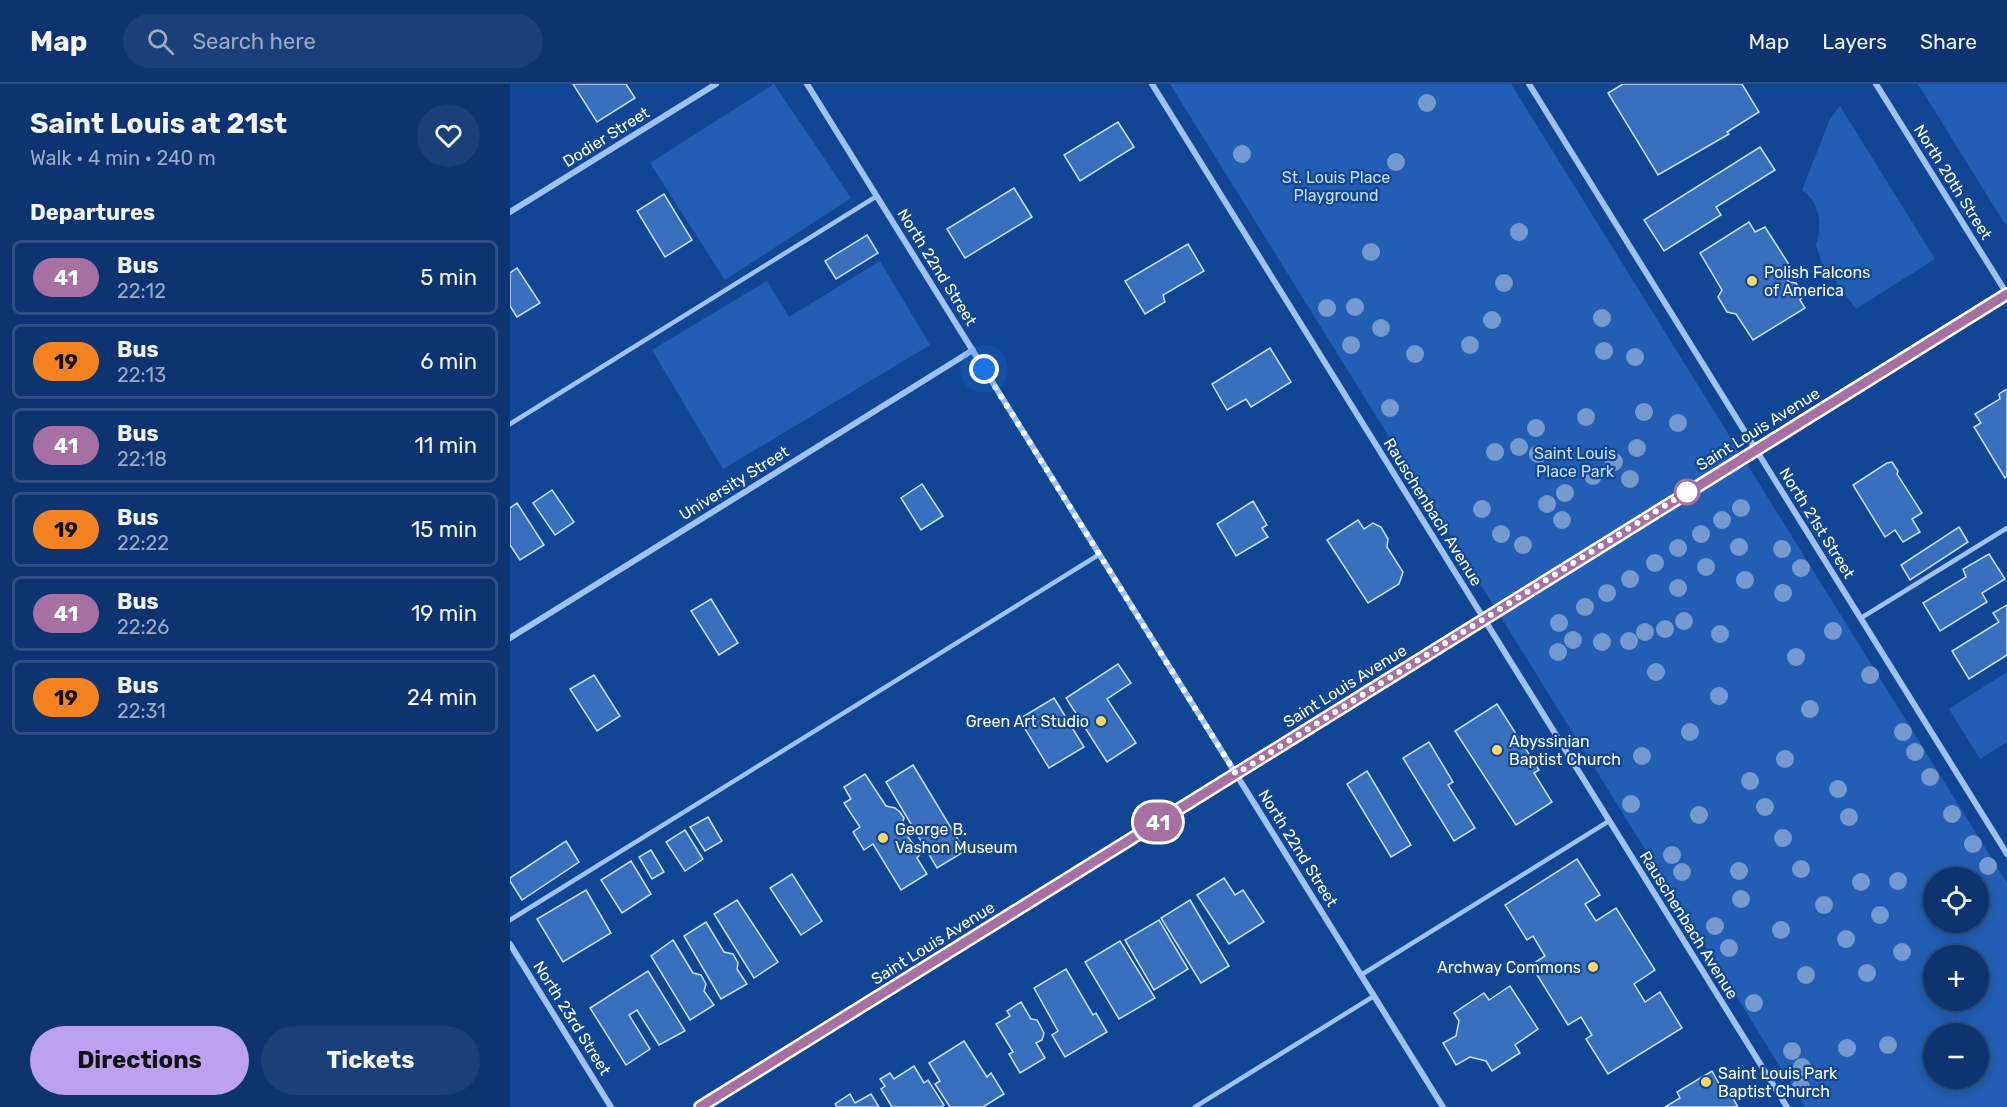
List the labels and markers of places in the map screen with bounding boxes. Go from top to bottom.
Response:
place label: Polish Falcons of America [1764,263,1870,300]
marker: Polish Falcons of America [1745,274,1759,288]
unlabelled marker [1674,479,1700,505]
place label: Green Art Studio [966,712,1089,731]
marker: Green Art Studio [1094,714,1108,728]
place label: Abyssinian Baptist Church [1509,732,1621,769]
marker: Abyssinian Baptist Church [1490,743,1504,757]
place label: George B. Vashon Museum [895,820,1017,857]
marker: George B. Vashon Museum [876,831,890,845]
place label: Archway Commons [1437,958,1581,977]
marker: Archway Commons [1586,960,1600,974]
place label: Saint Louis Park Baptist Church [1718,1064,1838,1101]
marker: Saint Louis Park Baptist Church [1699,1075,1713,1089]

